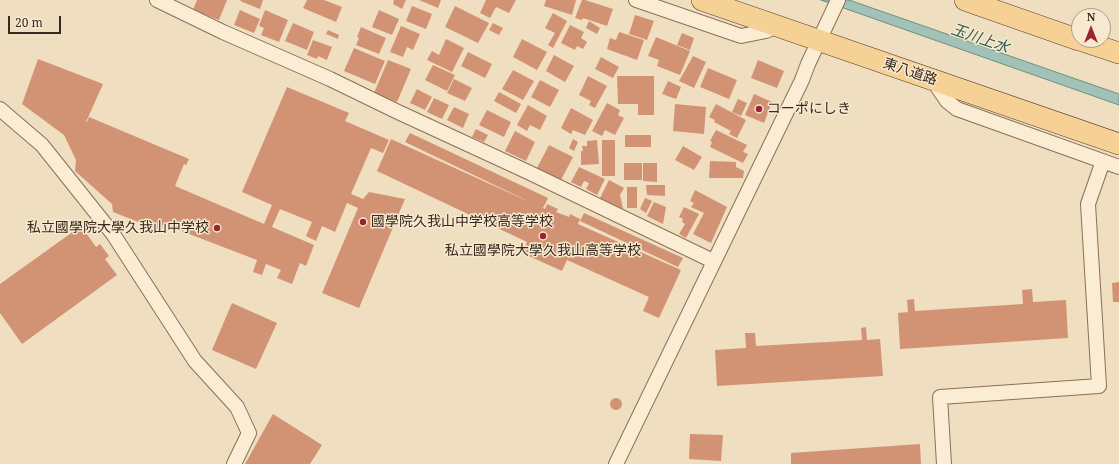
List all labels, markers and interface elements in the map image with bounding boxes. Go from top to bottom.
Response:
scale bar [10,8,63,34]
north arrow [1071,8,1111,48]
text: N [1087,9,1095,24]
text: 20 m [15,14,43,31]
water label: 玉川上水 [949,21,1011,57]
street label: 東八道路 [881,55,939,89]
place label: コーポにしき [767,101,851,117]
marker: コーポにしき [754,104,764,114]
place label: 國學院久我山中学校高等学校 [371,214,553,230]
marker: 國學院久我山中学校高等学校 [358,217,368,227]
place label: 私立國學院大學久我山中学校 [27,220,209,236]
marker: 私立國學院大學久我山中学校 [212,223,222,233]
marker: 私立國學院大學久我山高等学校 [538,231,548,241]
place label: 私立國學院大學久我山高等学校 [445,243,641,259]

